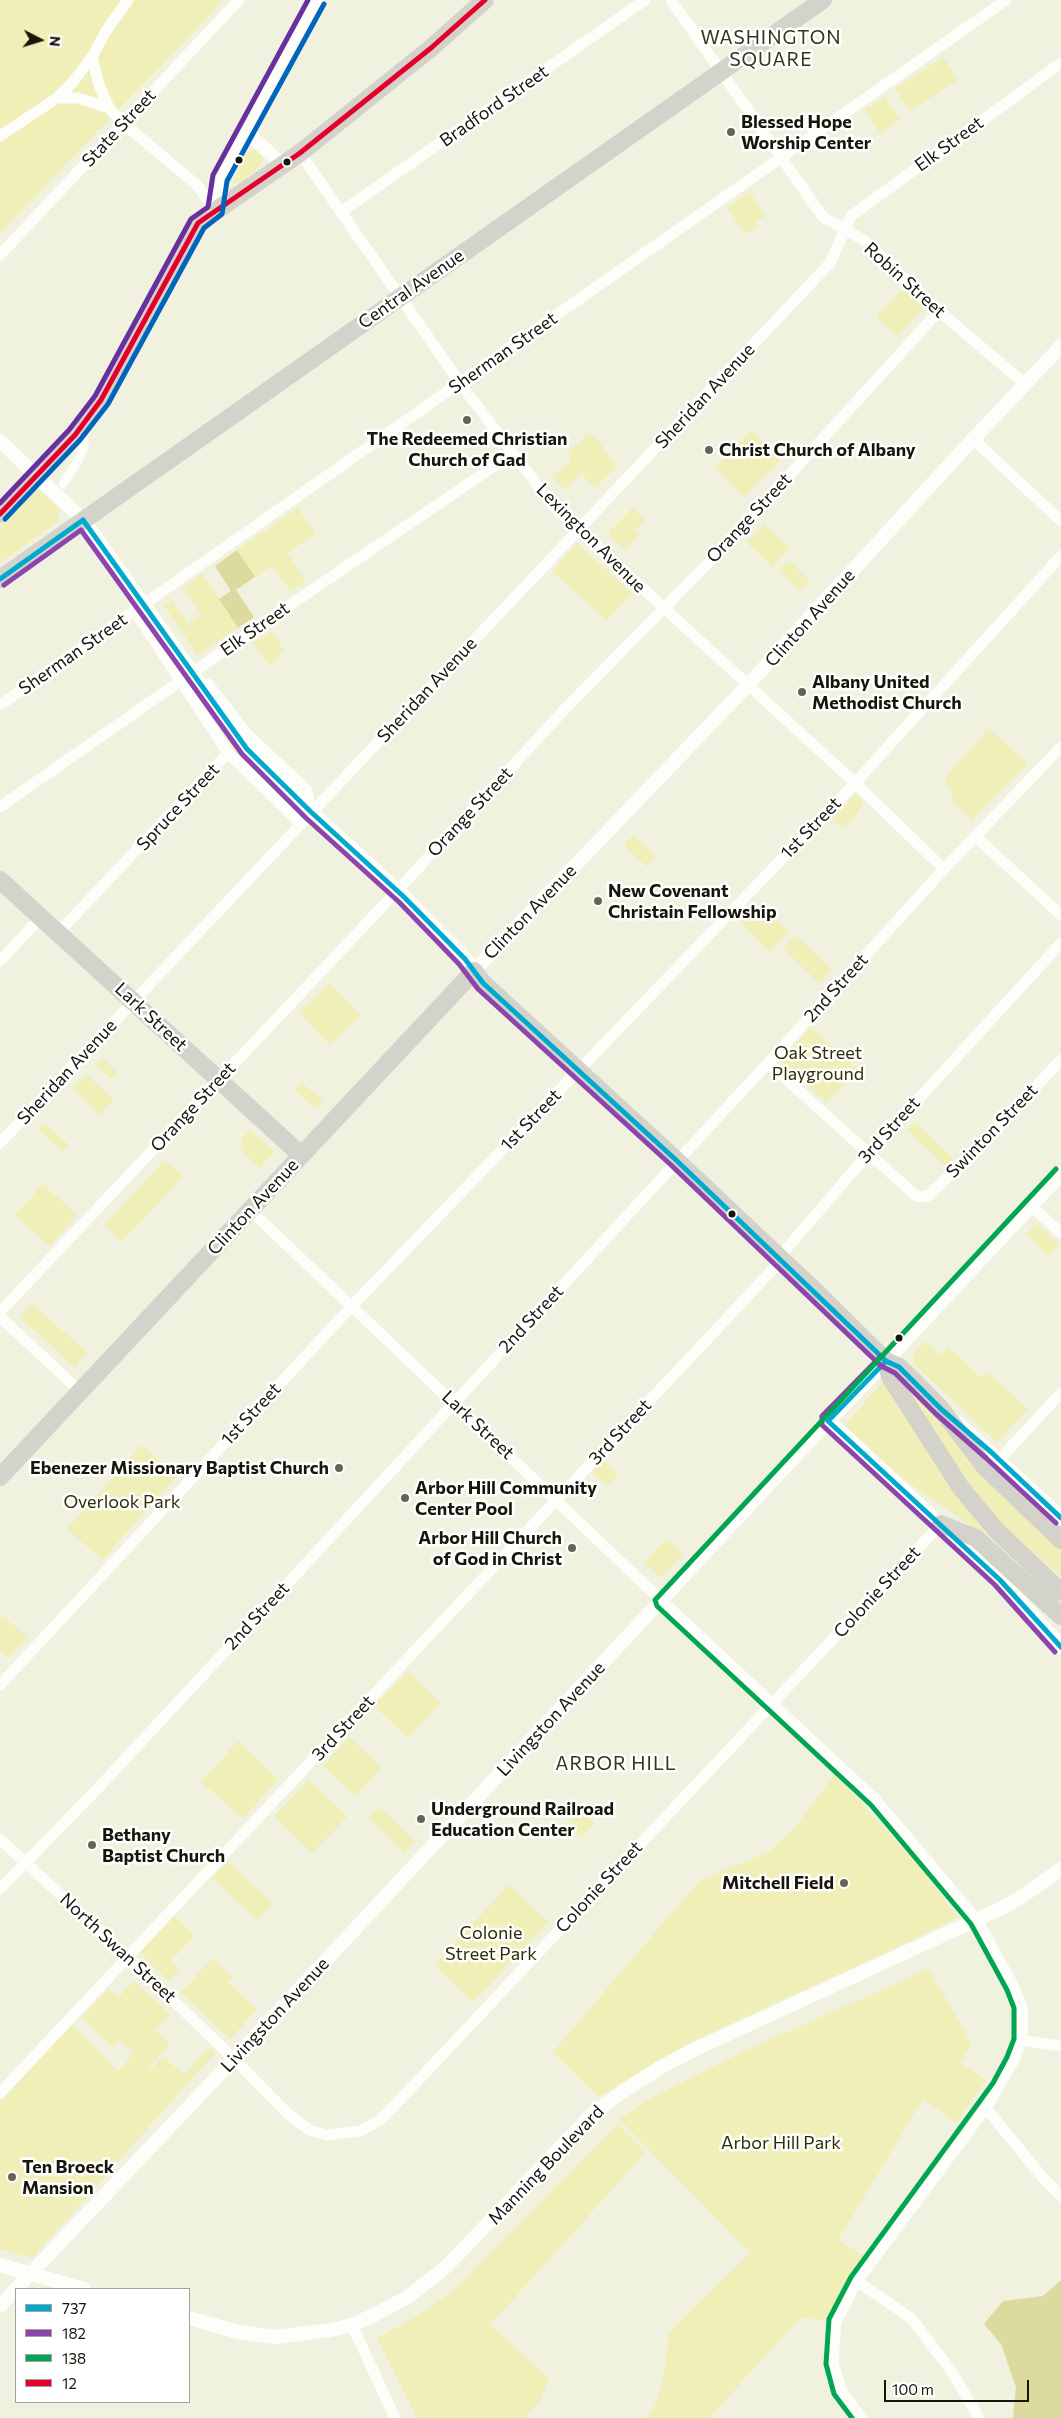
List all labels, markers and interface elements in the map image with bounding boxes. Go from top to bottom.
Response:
north arrow [15,15,65,65]
district label: WASHINGTON SQUARE [699,27,843,71]
text: N [47,35,64,47]
street label: Bradford Street [436,61,552,151]
street label: State Street [78,85,160,171]
place label: Blessed Hope Worship Center [741,111,871,154]
street label: Elk Street [911,112,987,176]
marker: Blessed Hope Worship Center [725,126,737,138]
unlabelled marker [234,155,244,165]
unlabelled marker [282,157,292,167]
street label: Robin Street [860,238,950,322]
street label: Central Avenue [354,245,468,333]
street label: Sherman Street [445,308,561,398]
street label: Sheridan Avenue [651,339,759,453]
marker: The Redeemed Christian Church of Gad [461,414,473,426]
place label: The Redeemed Christian Church of Gad [367,428,567,470]
place label: Christ Church of Albany [719,439,916,461]
marker: Christ Church of Albany [703,444,715,456]
street label: Orange Street [702,469,796,567]
street label: Lexington Avenue [532,479,650,597]
street label: Clinton Avenue [761,565,859,671]
street label: Elk Street [216,597,294,661]
street label: Sherman Street [15,609,131,699]
street label: Sheridan Avenue [373,633,481,747]
place label: Albany United Methodist Church [812,671,962,714]
marker: Albany United Methodist Church [796,686,808,698]
street label: Spruce Street [132,759,224,855]
street label: Orange Street [423,763,517,861]
street label: 1st Street [776,793,846,863]
street label: Clinton Avenue [479,860,581,964]
place label: New Covenant Christain Fellowship [608,880,777,922]
marker: New Covenant Christain Fellowship [592,895,604,907]
street label: 2nd Street [800,949,872,1027]
street label: Lark Street [110,978,192,1056]
street label: Sheridan Avenue [13,1015,121,1129]
park label: Oak Street Playground [772,1042,864,1084]
street label: Orange Street [146,1058,240,1156]
street label: Swinton Street [942,1080,1042,1182]
street label: 1st Street [496,1085,566,1155]
street label: 3rd Street [854,1092,924,1168]
street label: Clinton Avenue [203,1154,303,1260]
unlabelled marker [727,1209,737,1219]
street label: 2nd Street [494,1281,568,1357]
unlabelled marker [894,1333,904,1343]
street label: 1st Street [217,1378,285,1450]
street label: Lark Street [437,1386,519,1464]
street label: 3rd Street [584,1395,656,1469]
place label: Ebenezer Missionary Baptist Church [30,1457,329,1479]
marker: Ebenezer Missionary Baptist Church [333,1462,345,1474]
place label: Arbor Hill Community Center Pool [415,1477,597,1520]
park label: Overlook Park [63,1491,181,1513]
marker: Arbor Hill Community Center Pool [399,1492,411,1504]
place label: Arbor Hill Church of God in Christ [418,1527,562,1570]
marker: Arbor Hill Church of God in Christ [566,1542,578,1554]
street label: Colonie Street [829,1542,925,1642]
street label: 2nd Street [220,1578,294,1654]
street label: Livingston Avenue [492,1657,610,1781]
street label: 3rd Street [307,1691,379,1765]
district label: ARBOR HILL [554,1753,678,1775]
place label: Underground Railroad Education Center [431,1798,614,1840]
marker: Underground Railroad Education Center [415,1813,427,1825]
place label: Bethany Baptist Church [102,1824,225,1866]
street label: Colonie Street [551,1837,647,1937]
marker: Bethany Baptist Church [86,1839,98,1851]
place label: Mitchell Field [722,1872,834,1894]
marker: Mitchell Field [838,1877,850,1889]
street label: North Swan Street [55,1889,181,2007]
park label: Colonie Street Park [445,1922,537,1965]
street label: Livingston Avenue [216,1953,334,2077]
street label: Manning Boulevard [484,2101,608,2229]
park label: Arbor Hill Park [721,2132,841,2154]
place label: Ten Broeck Mansion [22,2156,114,2198]
marker: Ten Broeck Mansion [6,2171,18,2183]
legend [15,2288,190,2403]
text: 737 [62,2299,86,2317]
text: 182 [62,2324,86,2342]
text: 138 [62,2349,86,2367]
scale bar [886,2370,1031,2402]
text: 12 [62,2374,77,2392]
text: 100 m [892,2380,934,2398]

